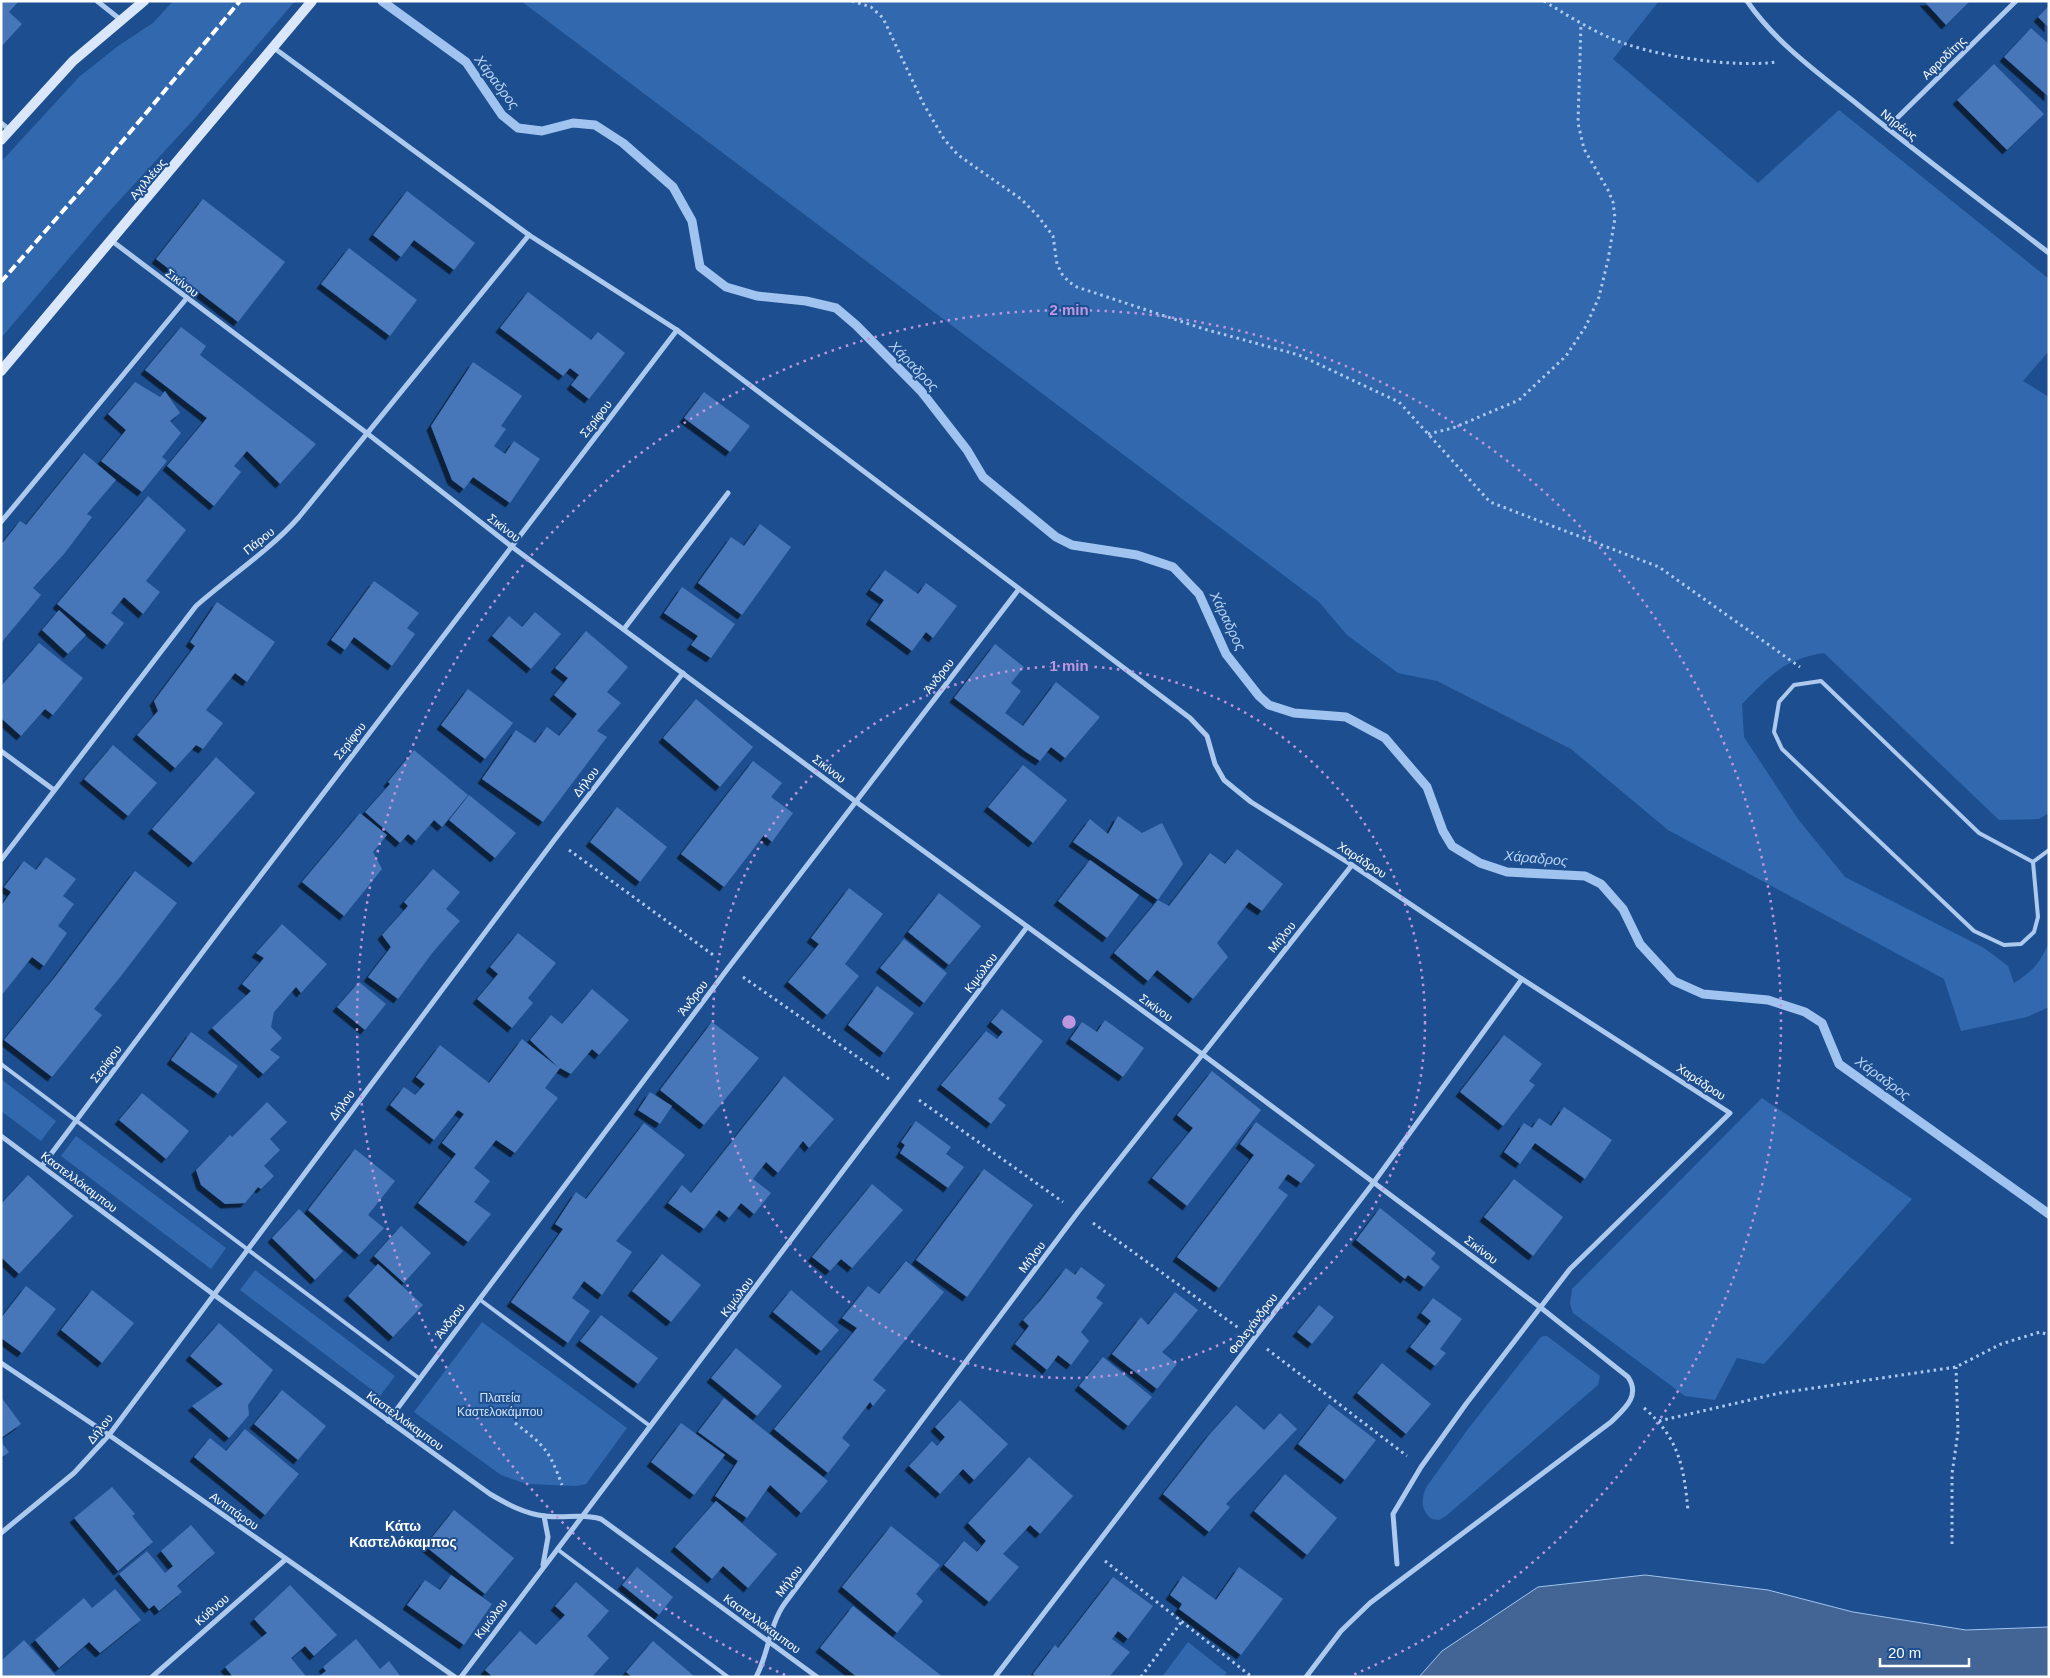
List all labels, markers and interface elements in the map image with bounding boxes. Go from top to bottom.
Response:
street label: Αφροδίτης [1919,33,1969,82]
water label: Χάραδρος [471,51,523,112]
street label: Νηρέως [1878,106,1920,144]
street label: Αχιλλέως [127,155,169,202]
street label: Σικίνου [163,266,201,300]
text: 2 min [1049,301,1089,318]
water label: Χάραδρος [885,337,942,395]
street label: Σερίφου [577,398,615,440]
street label: Σικίνου [485,511,523,545]
street label: Πάρου [241,525,277,557]
water label: Χάραδρος [1206,588,1249,653]
street label: Άνδρου [921,656,957,696]
text: 1 min [1049,657,1089,674]
street label: Σερίφου [331,720,369,762]
street label: Σικίνου [810,752,848,786]
street label: Δήλου [570,764,602,800]
street label: Χαράδρου [1335,839,1389,881]
water label: Χάραδρος [1503,847,1569,869]
street label: Μήλου [1265,919,1299,955]
street label: Κιμώλου [962,951,1000,995]
street label: Άνδρου [675,978,711,1018]
street label: Σικίνου [1137,991,1175,1025]
centre of rings [1060,1013,1078,1031]
street label: Σερίφου [87,1043,125,1085]
water label: Χάραδρος [1852,1052,1914,1103]
street label: Χαράδρου [1674,1061,1728,1103]
street label: Δήλου [326,1087,358,1123]
street label: Καστελλόκαμπου [38,1149,120,1215]
street label: Σικίνου [1462,1233,1500,1267]
street label: Μήλου [1016,1239,1048,1275]
street label: Κιμώλου [718,1275,756,1319]
street label: Φολεγάνδρου [1225,1291,1281,1357]
street label: Άνδρου [432,1301,468,1341]
street label: Καστελλόκαμπου [364,1388,446,1454]
park label: Πλατεία Καστελοκάμπου [457,1391,543,1419]
street label: Δήλου [84,1411,116,1447]
street label: Αντιπάρου [207,1489,261,1533]
district label: Κάτω Καστελόκαμπος [349,1518,457,1550]
street label: Μήλου [773,1563,805,1599]
street label: Κύθνου [192,1591,232,1629]
street label: Καστελλόκαμπου [721,1591,803,1657]
street label: Κιμώλου [472,1597,510,1641]
scale bar [1880,1636,1969,1668]
text: 20 m [1888,1644,1921,1661]

